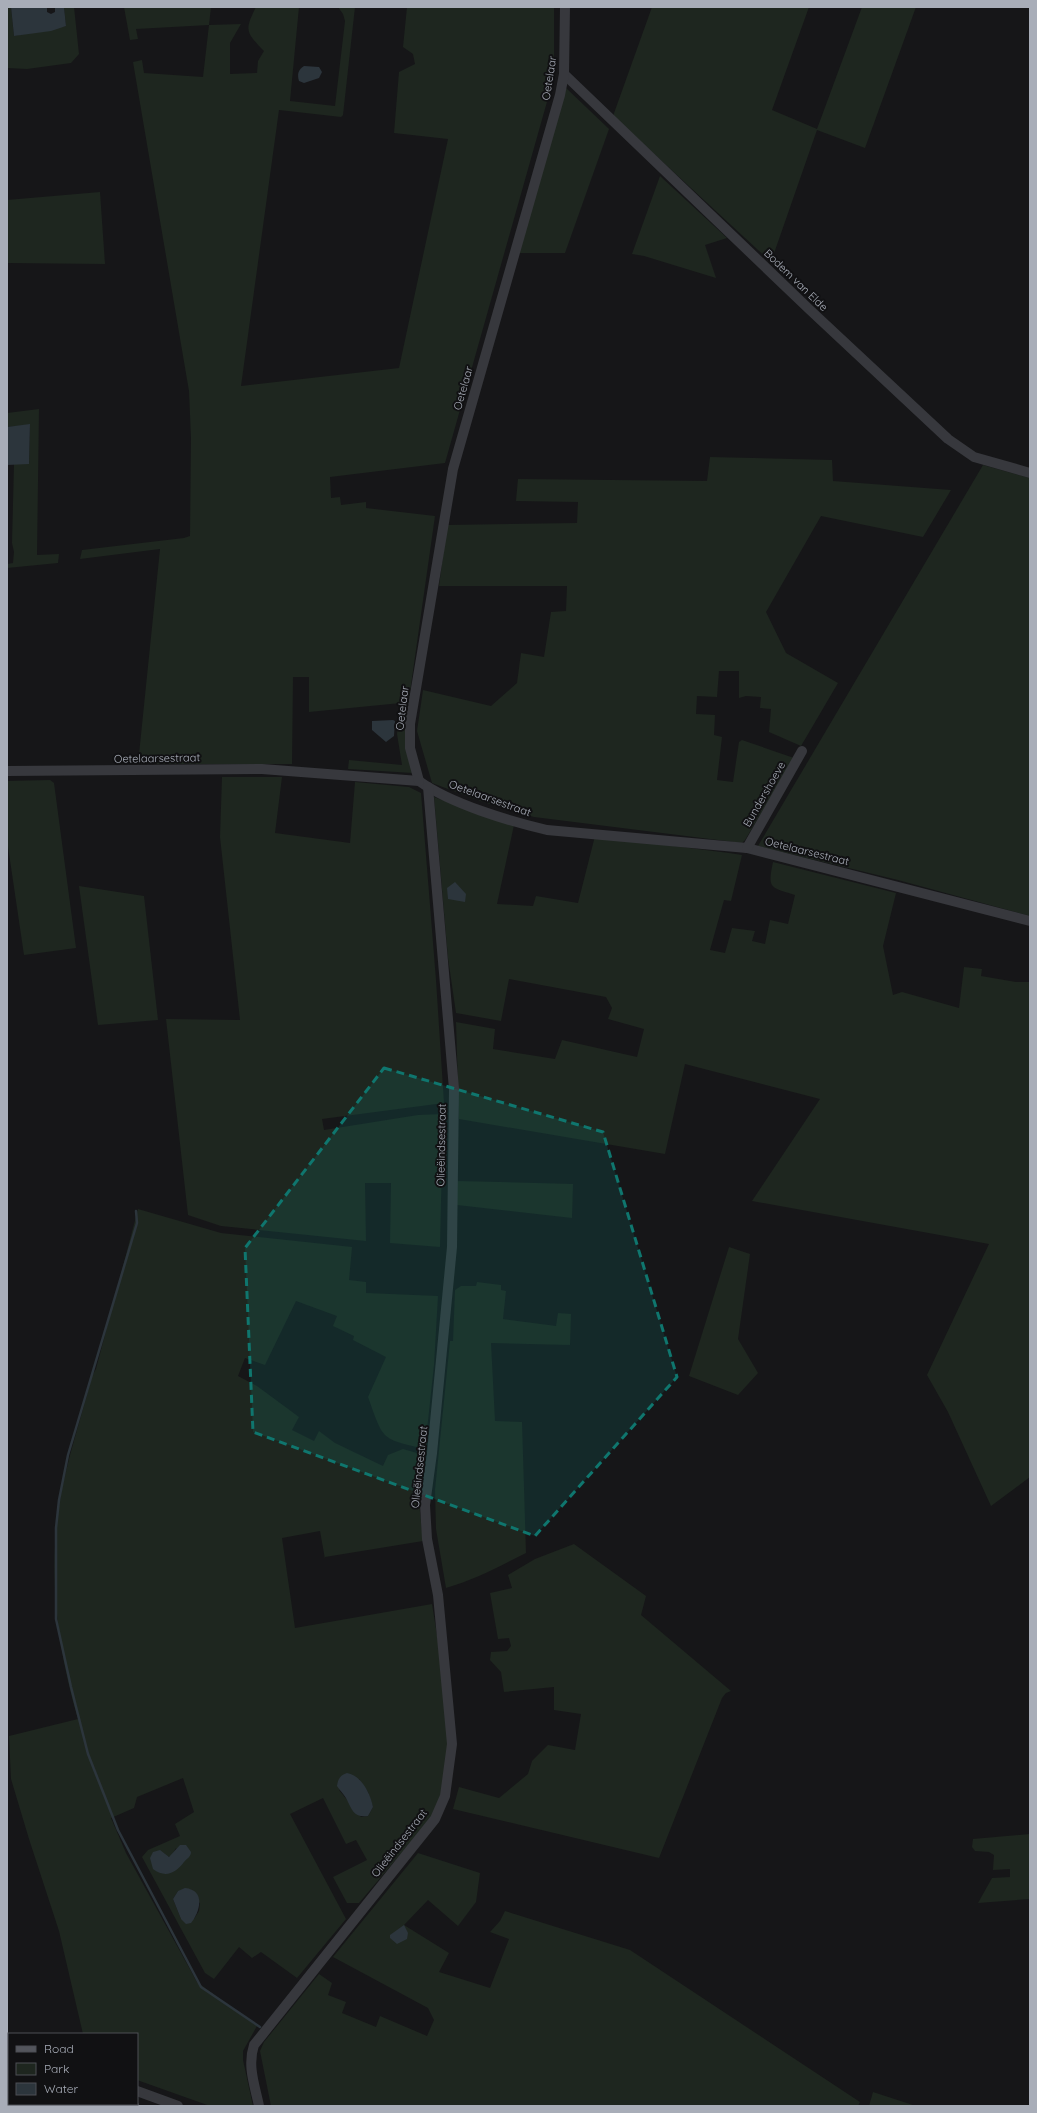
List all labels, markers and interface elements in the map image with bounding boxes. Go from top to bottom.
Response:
street label: Oetelaar [539,54,560,101]
street label: Bodem van Elde [761,246,831,314]
street label: Oetelaar [450,364,476,411]
street label: Oetelaar [392,684,412,731]
street label: Oetelaarsestraat [114,750,201,766]
street label: Bundershoeve [740,759,788,829]
street label: Oetelaarsestraat [447,777,533,819]
street label: Oetelaarsestraat [763,834,851,868]
street label: Olieëindsestraat [433,1103,449,1186]
street label: Olieëindsestraat [408,1425,430,1509]
street label: Olieëindsestraat [368,1806,430,1880]
legend [8,2033,138,2105]
text: Road [44,2041,74,2056]
text: Park [44,2061,69,2076]
text: Water [44,2081,79,2096]

